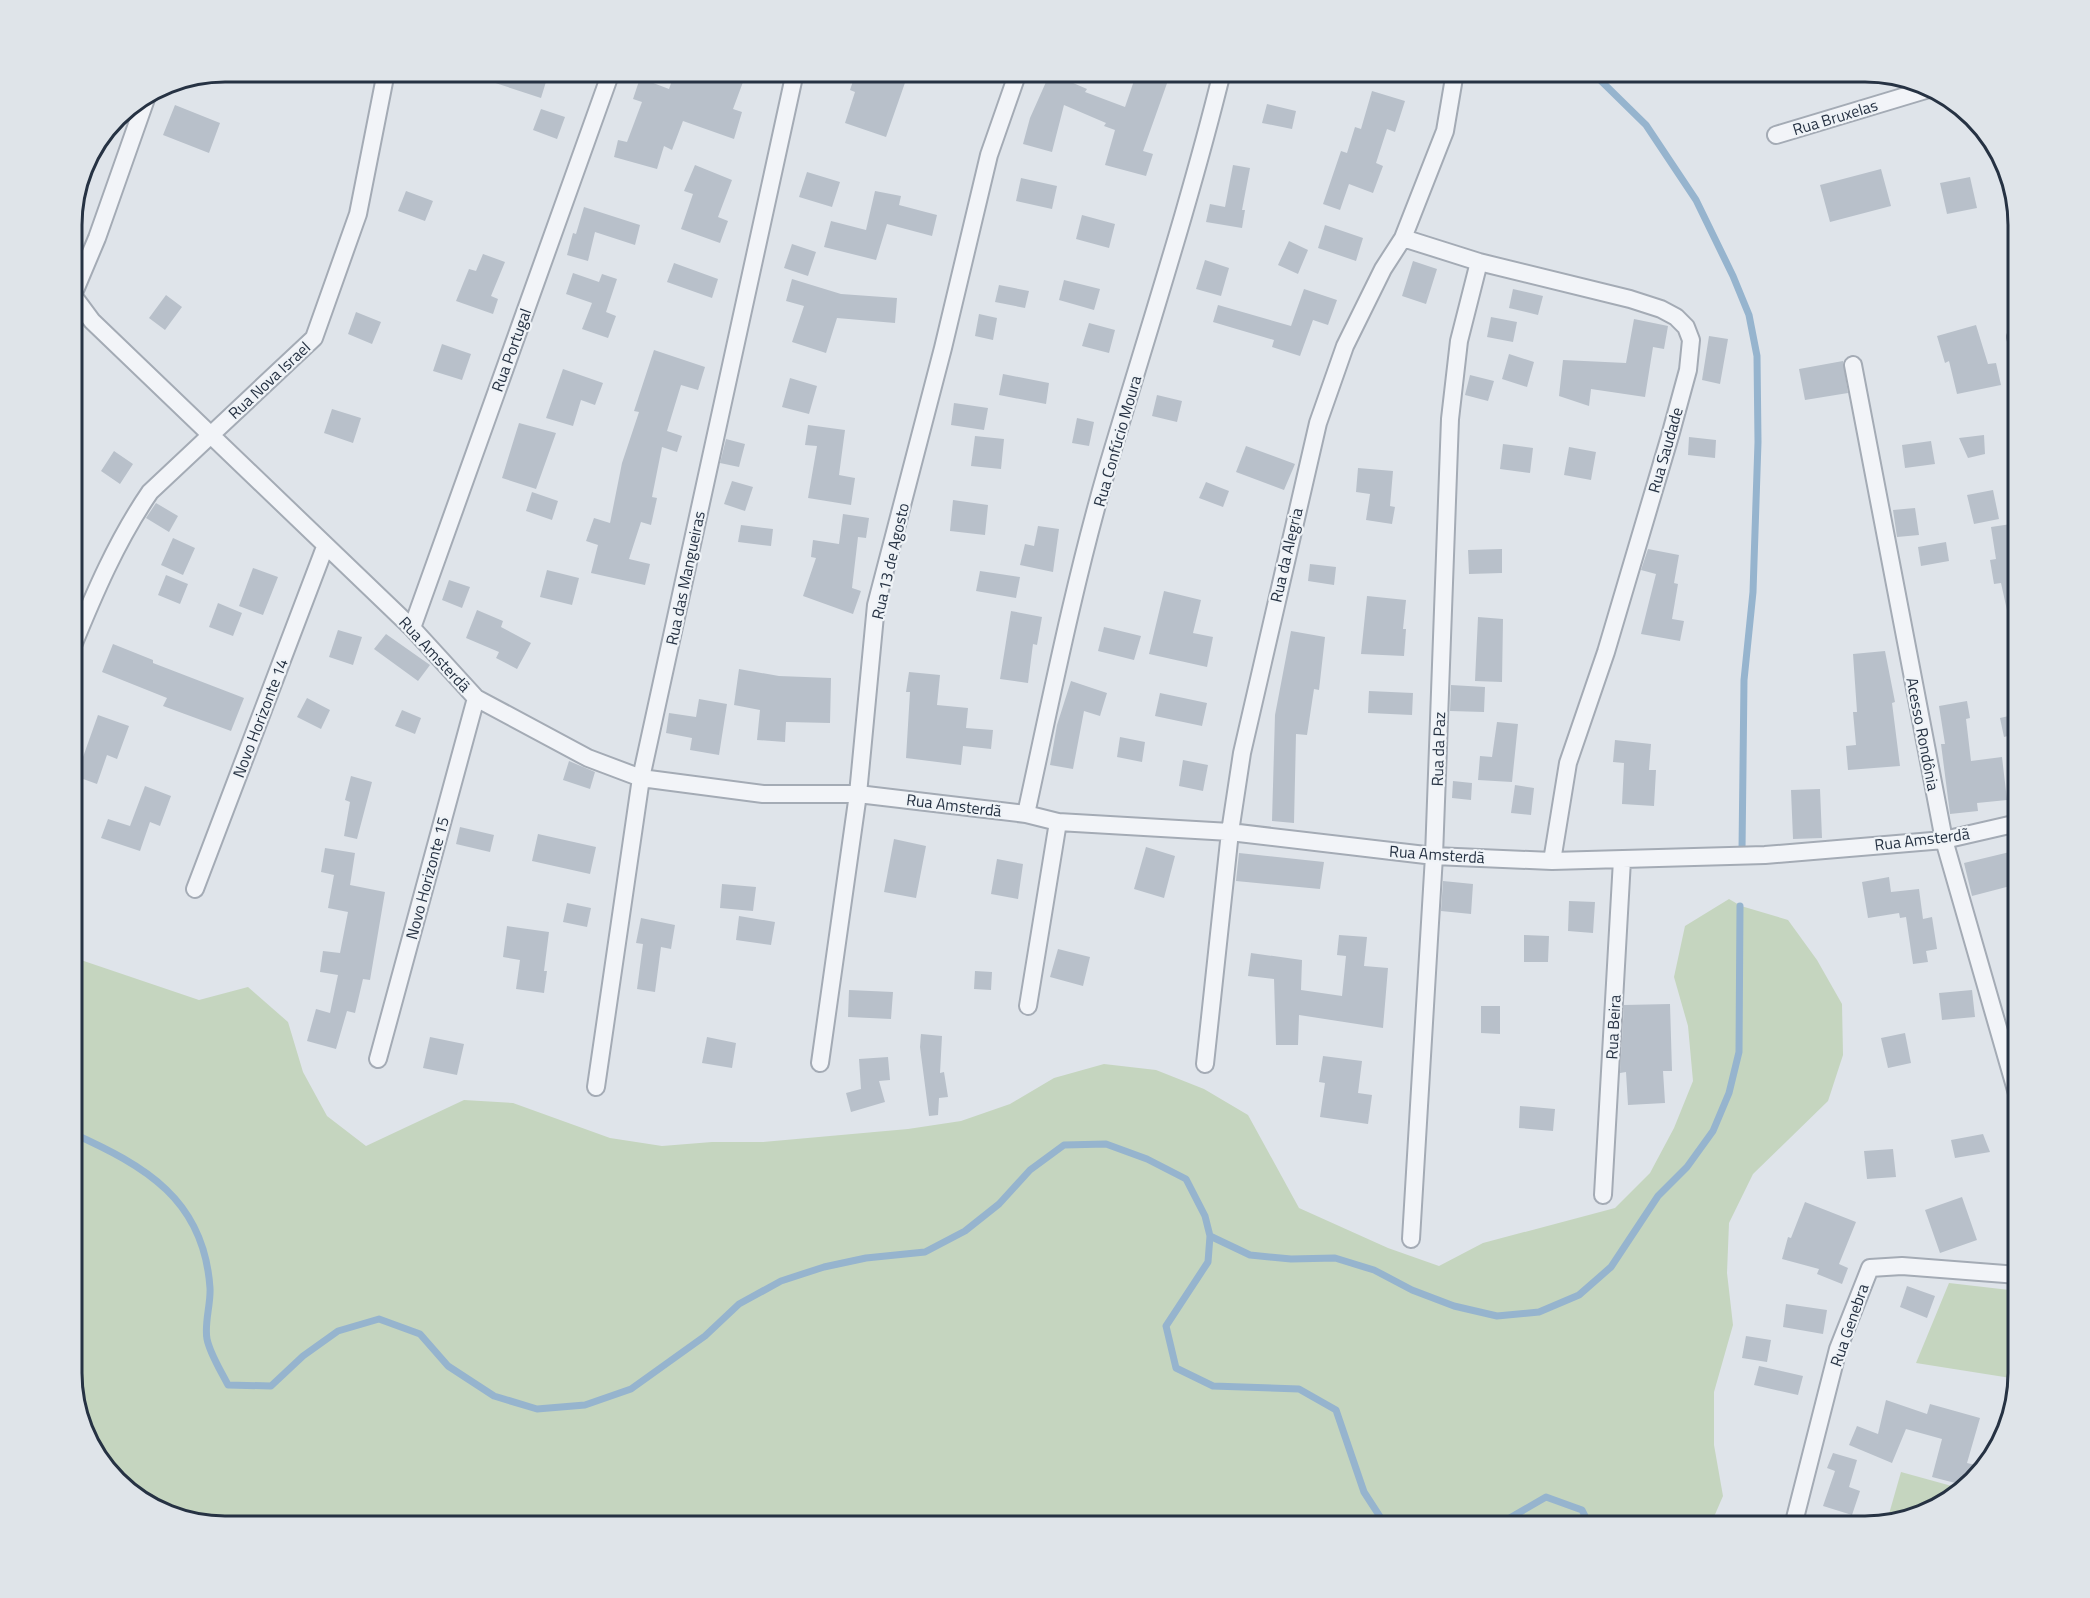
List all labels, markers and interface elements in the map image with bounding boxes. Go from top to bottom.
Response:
street label: Rua Bruxelas [1789,93,1881,141]
street label: Rua Portugal [485,305,537,395]
street label: Rua Nova Israel [223,336,315,424]
street label: Rua Confúcio Moura [1087,373,1147,509]
street label: Rua Saudade [1641,404,1689,496]
street label: Rua 13 de Agosto [865,500,915,622]
street label: Rua da Alegria [1263,505,1309,605]
street label: Rua das Mangueiras [659,509,711,647]
street label: Rua Amsterdã [394,611,476,697]
street label: Novo Horizonte 14 [226,655,294,781]
street label: Acesso Rondônia [1900,675,1946,793]
street label: Rua da Paz [1425,711,1451,787]
street label: Rua Amsterdã [905,787,1003,823]
street label: Novo Horizonte 15 [399,814,455,942]
street label: Rua Amsterdã [1873,821,1971,857]
street label: Rua Amsterdã [1388,839,1486,869]
street label: Rua Beira [1599,994,1627,1060]
street label: Rua Genebra [1824,1280,1874,1370]

